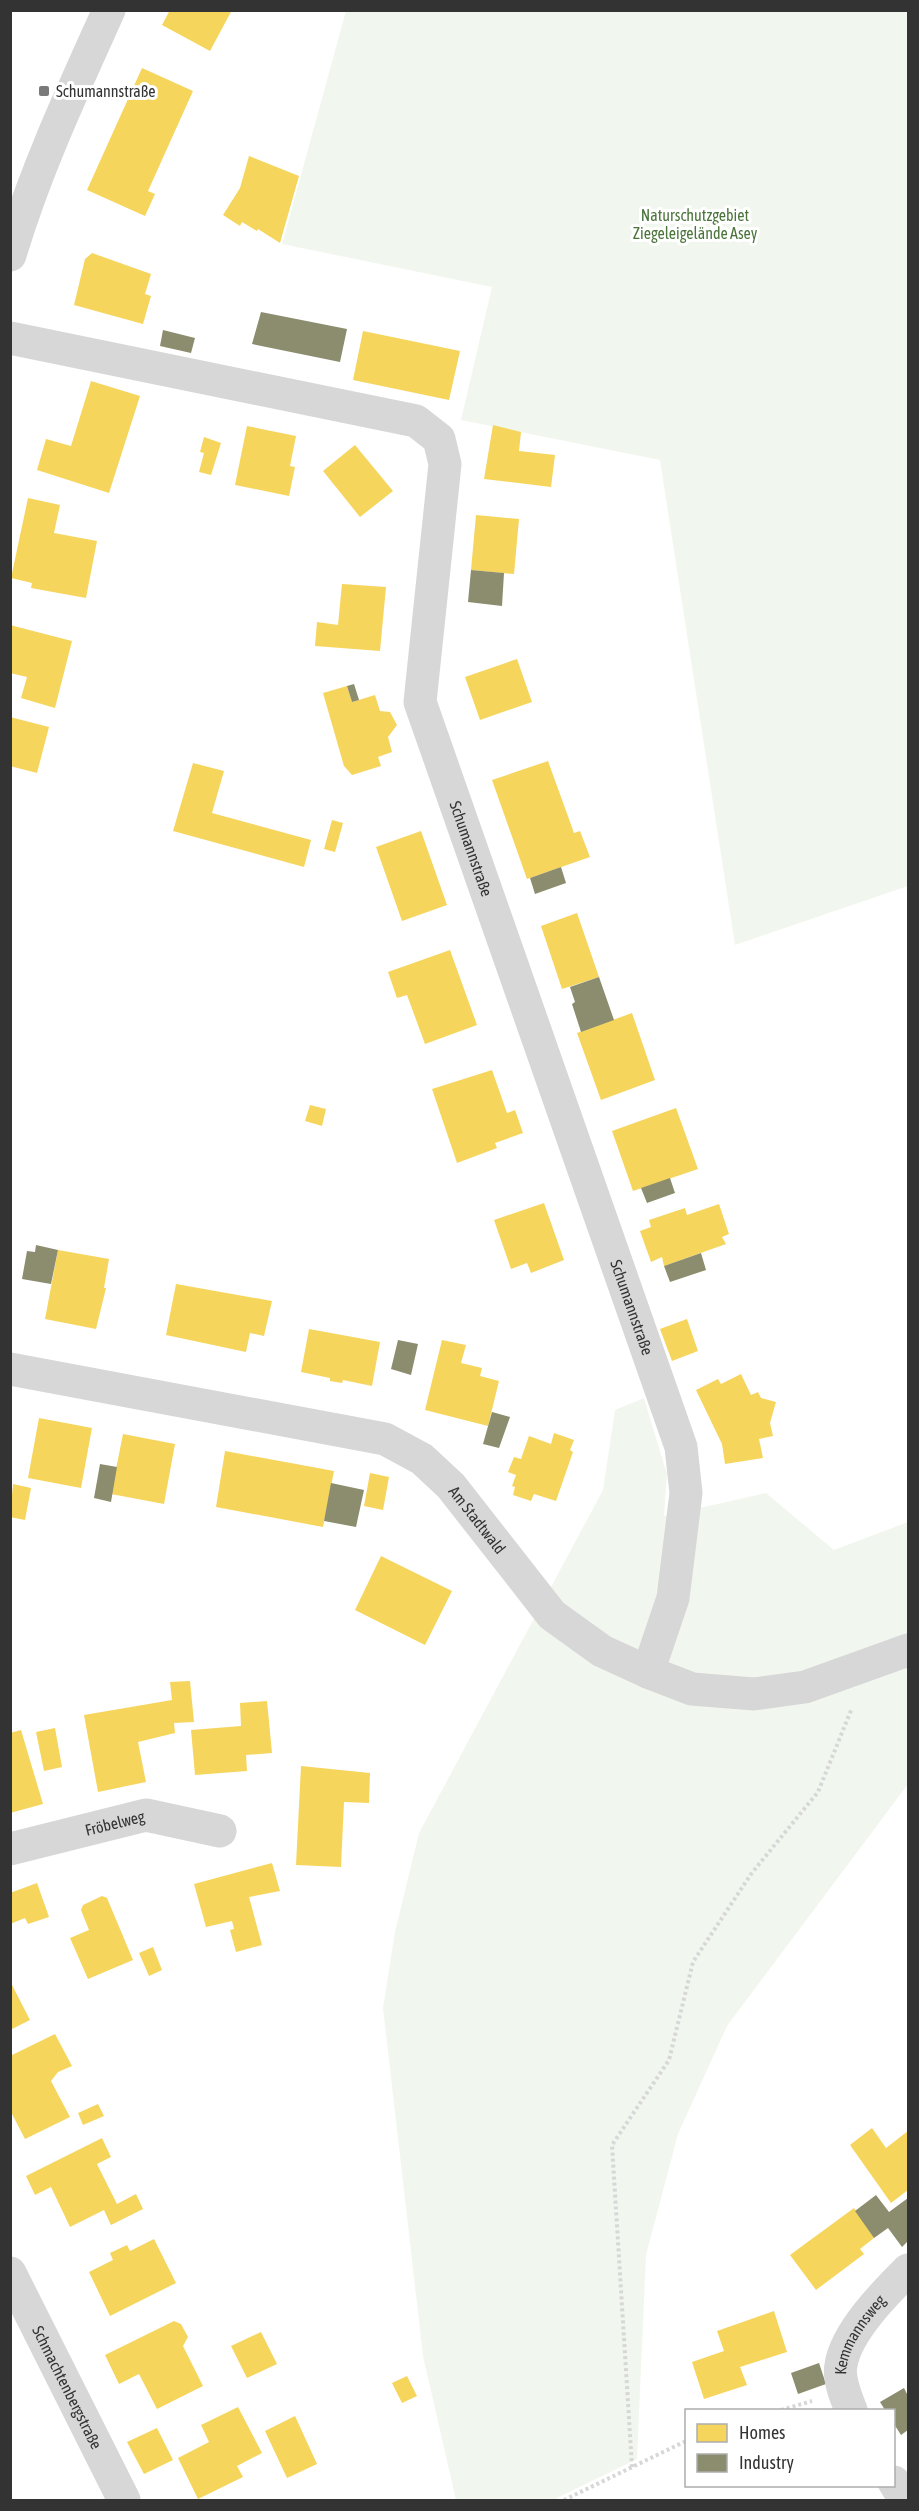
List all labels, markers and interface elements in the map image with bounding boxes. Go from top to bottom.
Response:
place label: Schumannstraße [56,82,156,100]
marker: Schumannstraße [37,84,51,98]
park label: Naturschutzgebiet Ziegeleigelände Asey [633,206,758,243]
street label: Schumannstraße [446,799,496,899]
street label: Schumannstraße [607,1257,657,1357]
street label: Am Stadtwald [445,1482,510,1557]
street label: Fröbelweg [83,1807,147,1839]
street label: Kemmannsweg [831,2291,890,2375]
street label: Schmachtenbergstraße [29,2323,106,2452]
legend [685,2409,895,2487]
text: Homes [739,2422,785,2443]
text: Industry [739,2452,794,2473]

